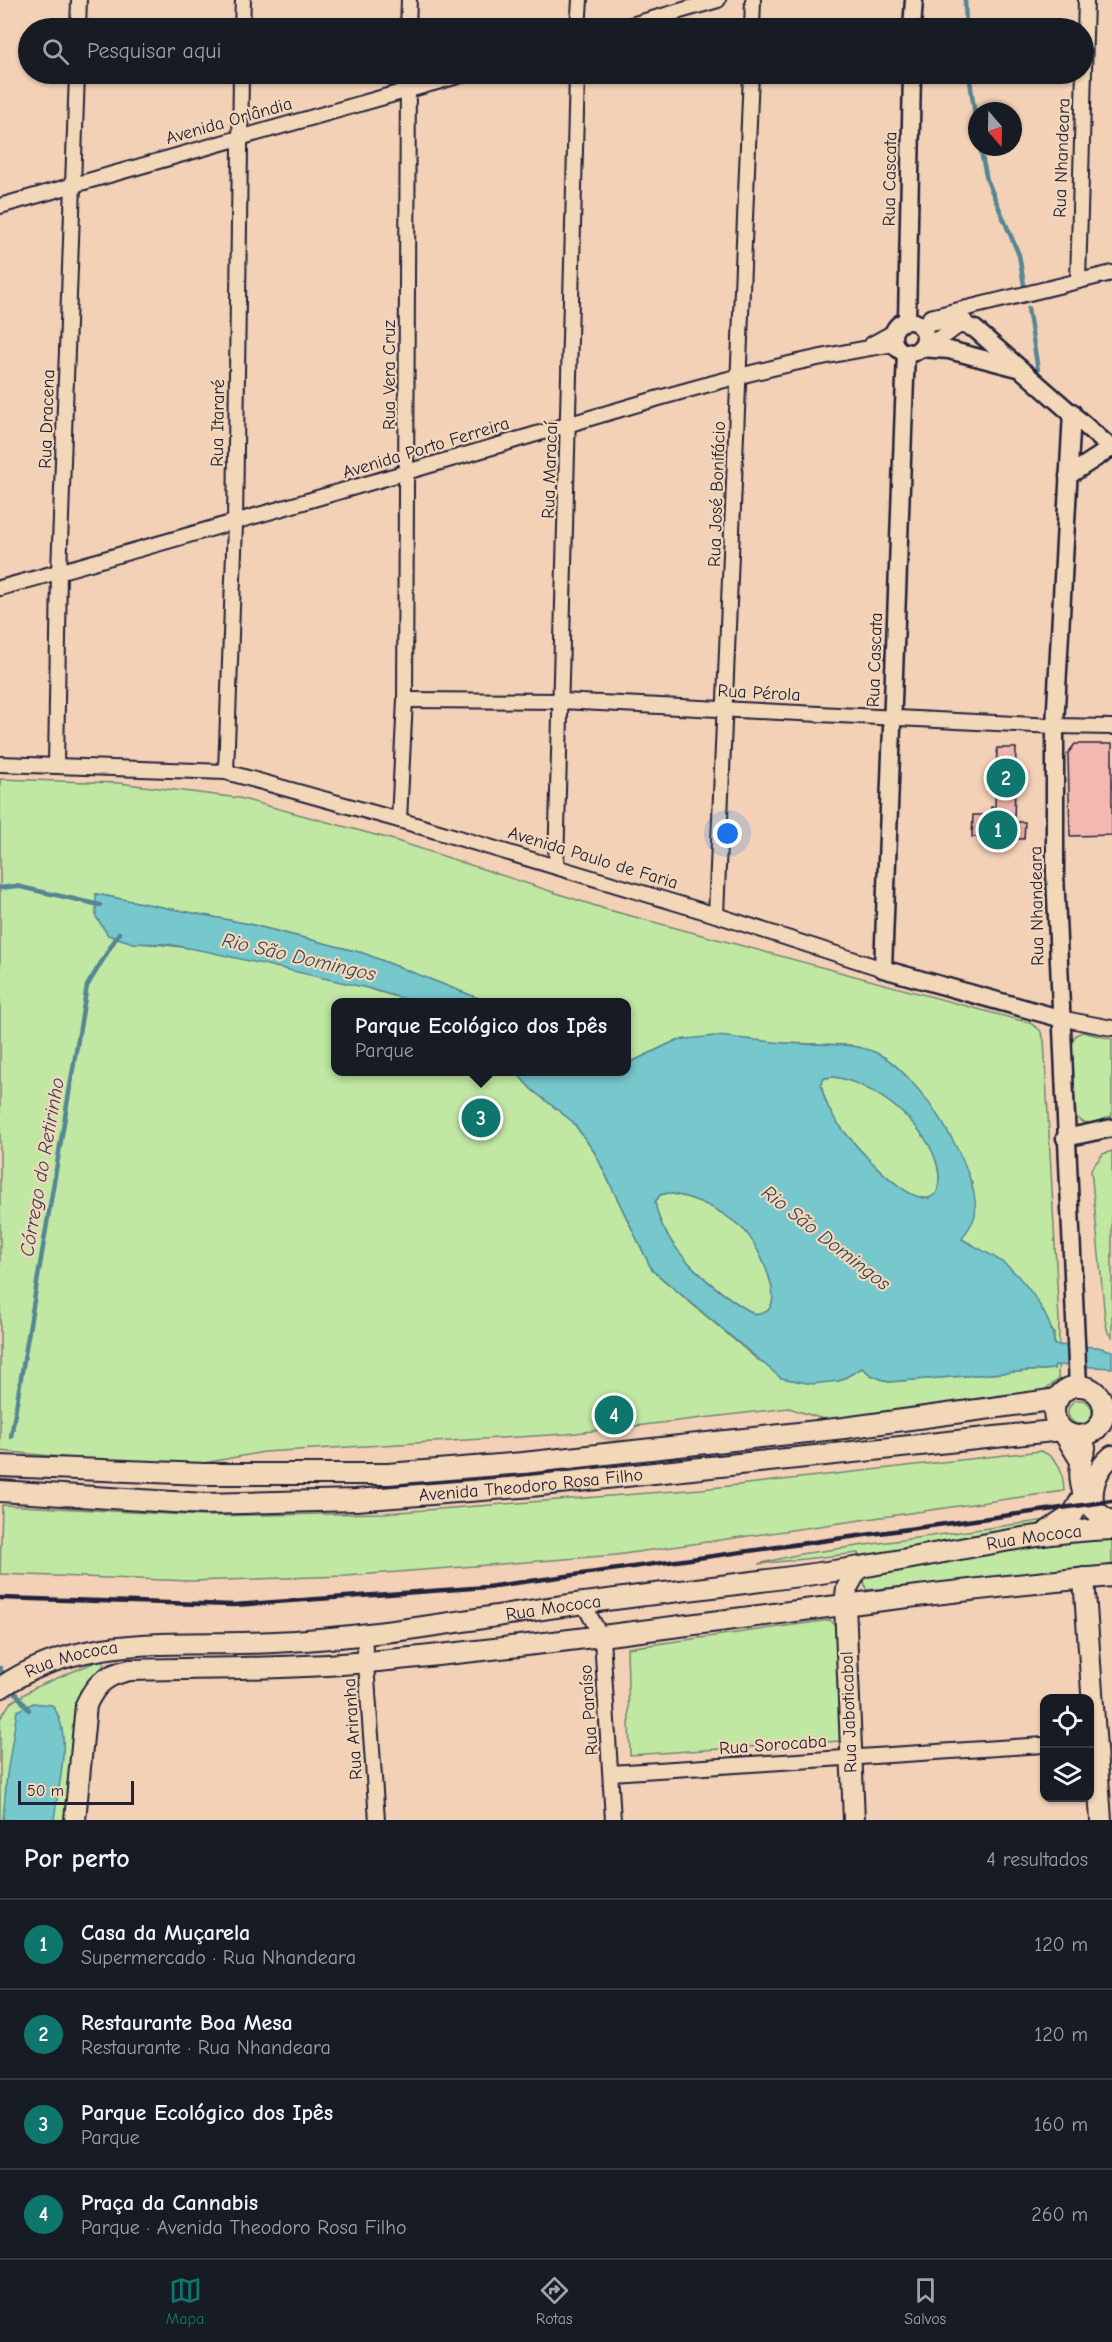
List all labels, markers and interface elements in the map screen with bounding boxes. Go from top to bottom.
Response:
search box [18,18,1094,84]
icon: search [39,35,72,68]
text: Pesquisar aqui [87,38,222,64]
street label: Avenida Orlândia [163,93,295,149]
street label: Rua Nhandeara [1049,98,1075,218]
north arrow [968,102,1022,156]
street label: Rua Cascata [879,131,901,227]
street label: Rua Vera Cruz [379,320,400,430]
street label: Rua Dracena [35,369,59,469]
street label: Rua Itararé [207,379,229,467]
street label: Avenida Porto Ferreira [340,413,512,483]
street label: Rua Maracaí [538,420,562,519]
street label: Rua José Bonifácio [704,421,730,567]
street label: Rua Cascata [863,612,887,708]
street label: Rua Pérola [717,680,801,706]
pin: 2 [986,756,1026,800]
pin: 1 [978,808,1018,852]
your location [713,819,742,848]
street label: Avenida Paulo de Faria [506,822,680,894]
street label: Rua Nhandeara [1025,846,1049,966]
water label: Rio São Domingos [220,928,379,986]
popup [331,998,631,1076]
text: Parque Ecológico dos Ipês [355,1013,607,1039]
text: Parque [355,1039,414,1062]
water label: Córrego do Retirinho [15,1076,69,1258]
pin: 3 [462,1096,500,1140]
water label: Rio São Domingos [757,1181,895,1296]
pin: 4 [594,1392,634,1438]
street label: Avenida Theodoro Rosa Filho [418,1464,644,1506]
street label: Rua Mococa [985,1520,1083,1554]
street label: Rua Mococa [504,1590,602,1625]
street label: Rua Mococa [21,1637,119,1682]
street label: Rua Jaboticabal [836,1651,862,1773]
street label: Rua Paraíso [575,1664,603,1756]
street label: Rua Ariranha [339,1677,367,1781]
map controls [1040,1694,1094,1802]
button: locate [1040,1694,1094,1748]
street label: Rua Sorocaba [718,1731,828,1759]
button: layers [1040,1748,1094,1802]
scale bar [18,1778,134,1806]
text: 50 m [27,1782,64,1800]
text: Por perto [24,1844,130,1874]
text: 4 resultados [986,1848,1088,1871]
text: Casa da Muçarela [81,1920,250,1946]
text: 1 [40,1933,47,1956]
text: 120 m [1034,1933,1088,1956]
text: Supermercado · Rua Nhandeara [81,1946,356,1969]
text: Restaurante Boa Mesa [81,2010,293,2036]
text: 2 [39,2023,48,2046]
text: 120 m [1034,2023,1088,2046]
text: Restaurante · Rua Nhandeara [81,2036,331,2059]
text: Parque Ecológico dos Ipês [81,2100,333,2126]
text: 3 [39,2113,48,2136]
text: 160 m [1034,2113,1088,2136]
text: Parque [81,2126,140,2149]
text: Praça da Cannabis [81,2190,258,2216]
text: 4 [39,2203,48,2226]
text: 260 m [1031,2203,1088,2226]
text: Parque · Avenida Theodoro Rosa Filho [81,2216,406,2239]
tab: Mapa [166,2274,204,2328]
tab: Rotas [536,2274,573,2328]
tab: Salvos [904,2274,946,2328]

